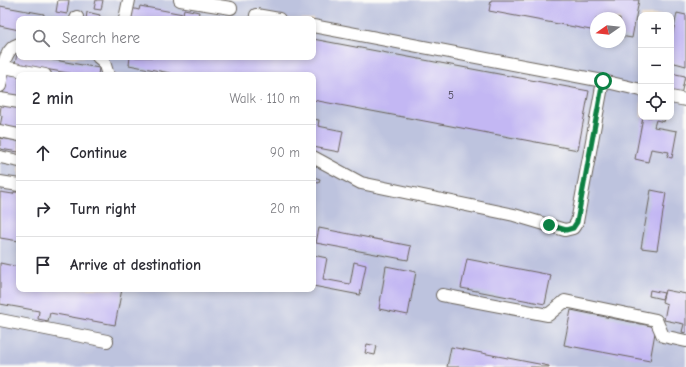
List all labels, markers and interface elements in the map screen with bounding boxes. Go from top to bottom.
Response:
north arrow [590,12,626,48]
map controls [638,12,674,120]
button: + [638,12,674,48]
search box [16,16,316,60]
icon: search [30,27,52,49]
text: Search here [62,29,140,47]
button: − [638,48,674,84]
route start [594,72,612,90]
button: locate [638,84,674,120]
text: 2 min [32,89,73,108]
house number: 5 [448,89,454,102]
text: Walk · 110 m [229,91,300,106]
icon: ahead [32,142,54,164]
text: Continue [70,144,127,162]
text: 90 m [270,145,300,160]
icon: right [32,198,54,220]
text: Turn right [70,200,136,218]
text: 20 m [270,201,300,216]
route end [540,216,558,234]
icon: arrive [32,254,54,276]
text: Arrive at destination [70,256,201,274]

